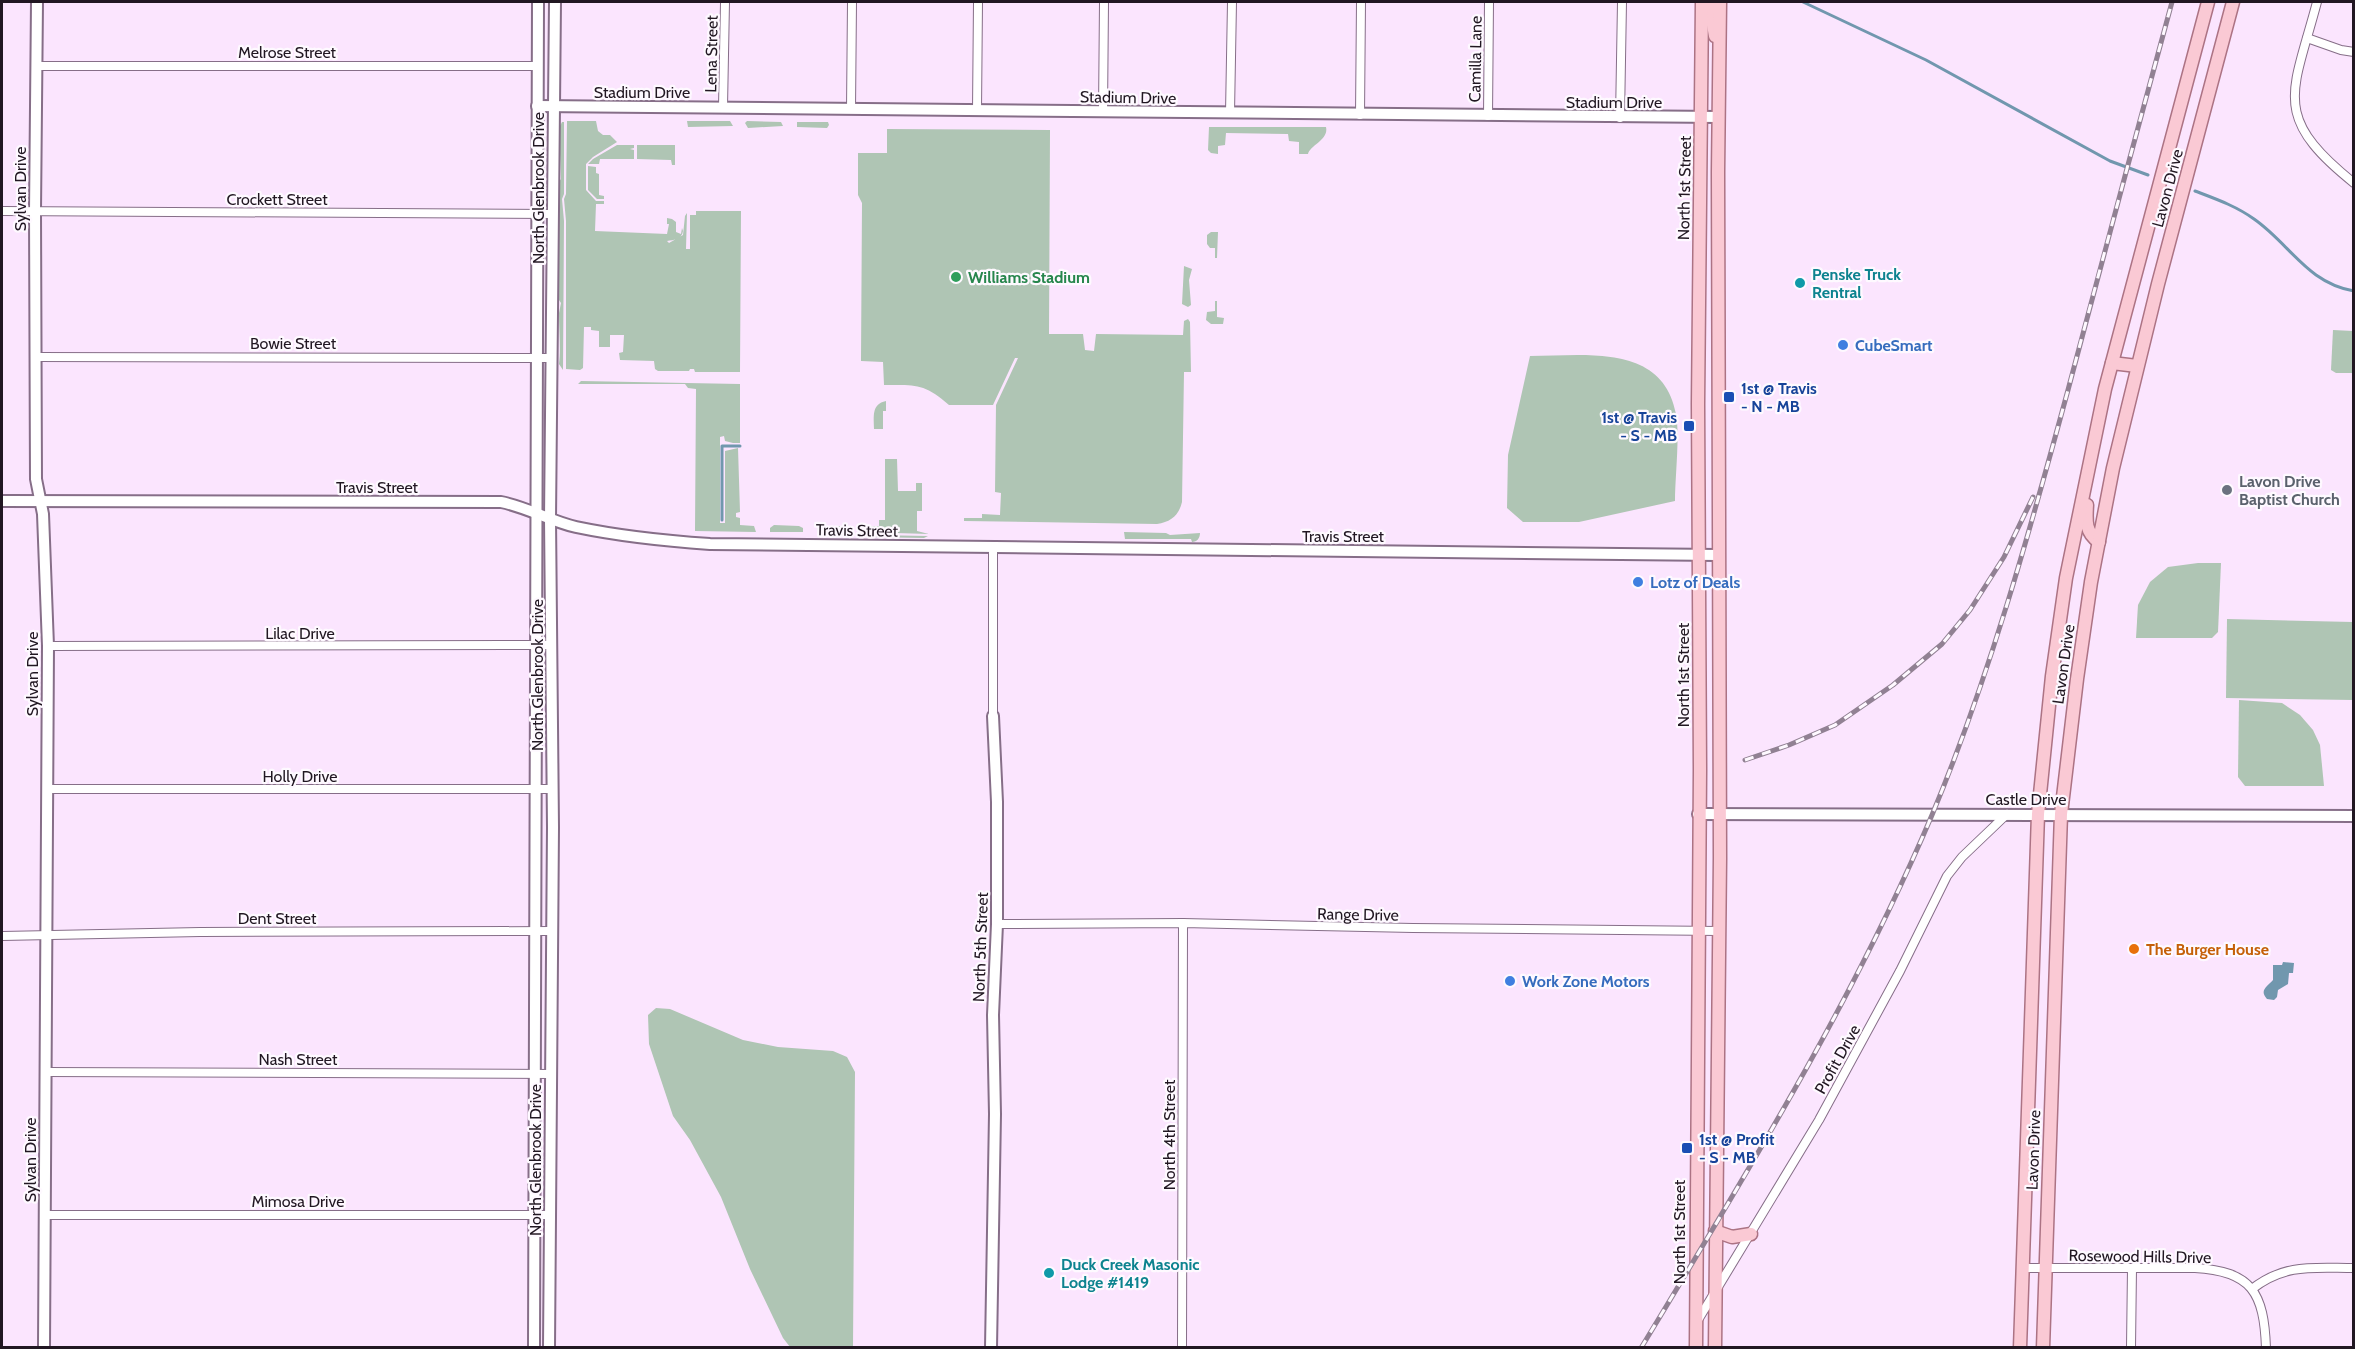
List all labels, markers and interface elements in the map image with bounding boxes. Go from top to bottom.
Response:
street label: Lena Street [701,15,722,93]
street label: Camilla Lane [1465,16,1486,102]
street label: Melrose Street [238,43,337,62]
street label: Stadium Drive [594,83,690,102]
street label: Stadium Drive [1080,87,1176,108]
street label: Stadium Drive [1566,93,1662,112]
street label: North Glenbrook Drive [529,112,548,264]
street label: North 1st Street [1674,135,1695,240]
street label: Sylvan Drive [11,147,30,231]
street label: Lavon Drive [2148,147,2187,229]
street label: Crockett Street [226,190,328,209]
place label: Penske Truck Rentral [1812,265,1901,302]
place label: Williams Stadium [968,268,1090,287]
marker: Williams Stadium [949,270,963,284]
marker: Penske Truck Rentral [1793,276,1807,290]
street label: Bowie Street [250,334,337,353]
place label: CubeSmart [1855,336,1933,355]
marker: CubeSmart [1836,338,1850,352]
place label: 1st @ Travis - N - MB [1741,379,1817,416]
marker: 1st @ Travis - N - MB [1722,390,1736,404]
place label: 1st @ Travis - S - MB [1601,408,1677,445]
marker: 1st @ Travis - S - MB [1682,419,1696,433]
place label: Lavon Drive Baptist Church [2239,472,2340,509]
street label: Travis Street [336,478,419,497]
marker: Lavon Drive Baptist Church [2220,483,2234,497]
street label: Travis Street [816,520,899,541]
street label: Travis Street [1302,527,1385,546]
place label: Lotz of Deals [1650,573,1740,592]
marker: Lotz of Deals [1631,575,1645,589]
street label: North Glenbrook Drive [528,599,547,751]
street label: North 1st Street [1674,622,1693,727]
street label: Lavon Drive [2048,623,2078,705]
street label: Lilac Drive [265,624,335,643]
street label: Sylvan Drive [23,632,42,716]
street label: Holly Drive [263,767,337,786]
street label: Castle Drive [1986,790,2066,809]
street label: North 5th Street [969,891,992,1002]
street label: Range Drive [1317,904,1399,925]
street label: Dent Street [238,909,317,928]
place label: The Burger House [2146,940,2269,959]
marker: The Burger House [2127,942,2141,956]
place label: Work Zone Motors [1522,972,1650,991]
marker: Work Zone Motors [1503,974,1517,988]
street label: Profit Drive [1811,1021,1864,1097]
street label: Nash Street [259,1050,338,1069]
street label: North 4th Street [1160,1079,1179,1190]
street label: North Glenbrook Drive [526,1084,545,1236]
street label: Lavon Drive [2023,1110,2044,1191]
street label: Sylvan Drive [21,1118,40,1202]
place label: 1st @ Profit - S - MB [1699,1130,1775,1167]
marker: 1st @ Profit - S - MB [1680,1141,1694,1155]
street label: North 1st Street [1670,1179,1689,1284]
street label: Mimosa Drive [252,1192,344,1211]
street label: Rosewood Hills Drive [2068,1246,2212,1267]
place label: Duck Creek Masonic Lodge #1419 [1061,1255,1200,1292]
marker: Duck Creek Masonic Lodge #1419 [1042,1266,1056,1280]

